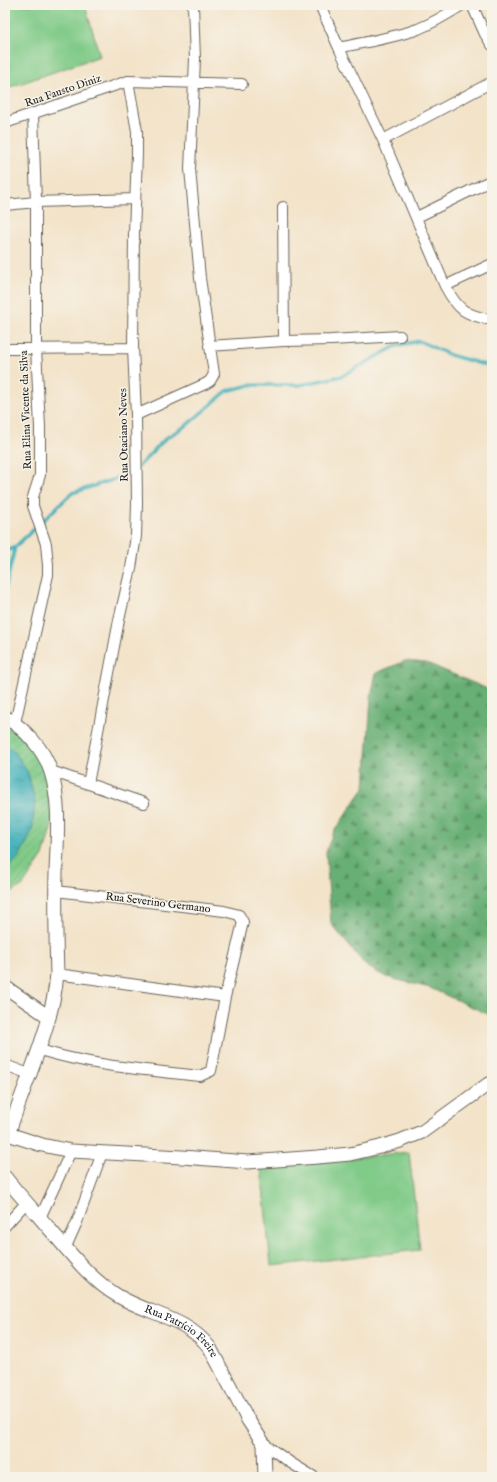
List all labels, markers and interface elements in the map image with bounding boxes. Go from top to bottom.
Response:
street label: Rua Fausto Diniz [23,71,103,111]
street label: Rua Elina Vicente da Silva [17,350,35,470]
street label: Rua Otaciano Neves [116,388,132,482]
street label: Rua Severino Germano [105,890,211,916]
street label: Rua Patrício Freire [142,1302,221,1360]

